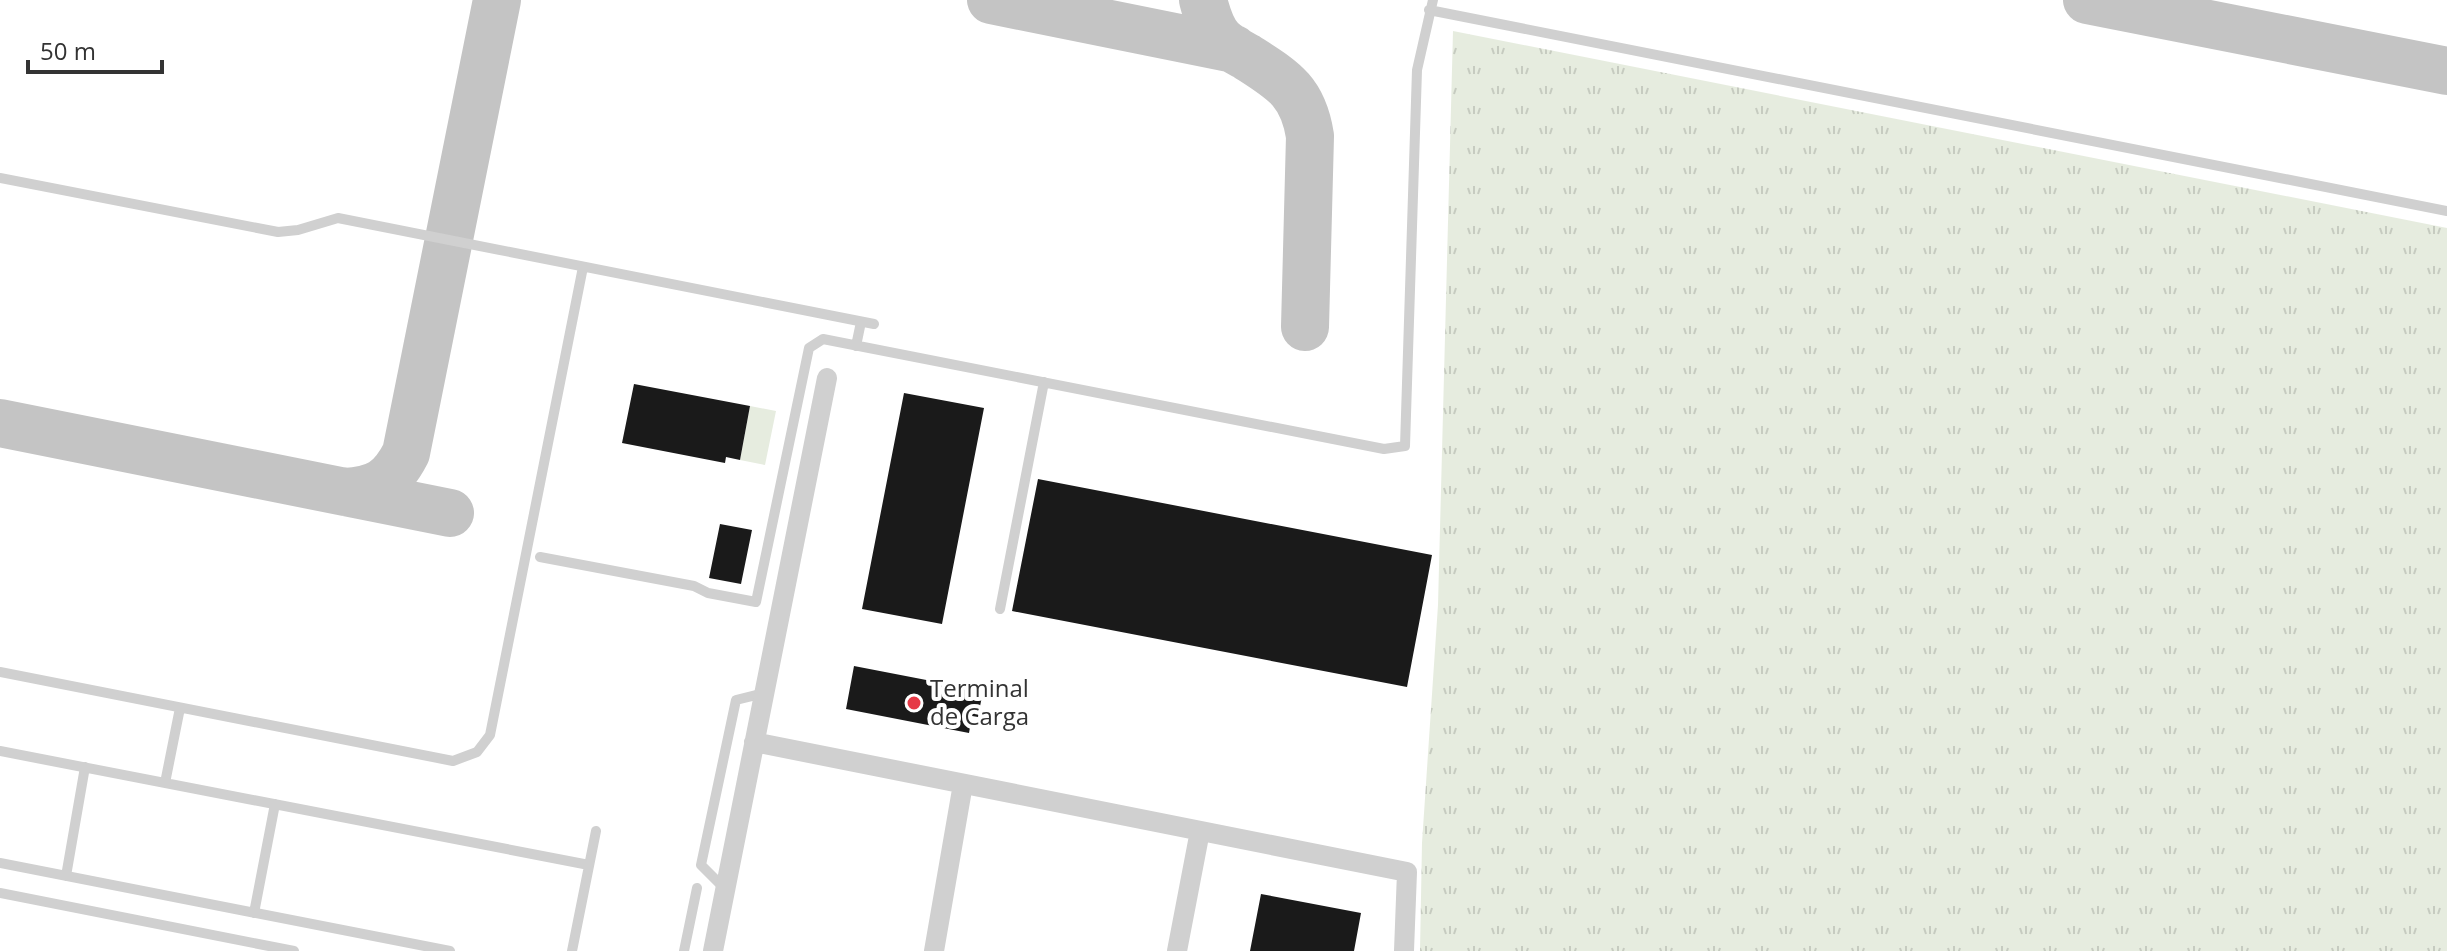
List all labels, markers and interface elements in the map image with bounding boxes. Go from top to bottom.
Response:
scale bar [28,24,162,74]
text: 50 m [40,34,96,67]
place label: Terminal de Carga [930,671,1029,732]
marker: Terminal de Carga [905,694,923,712]

